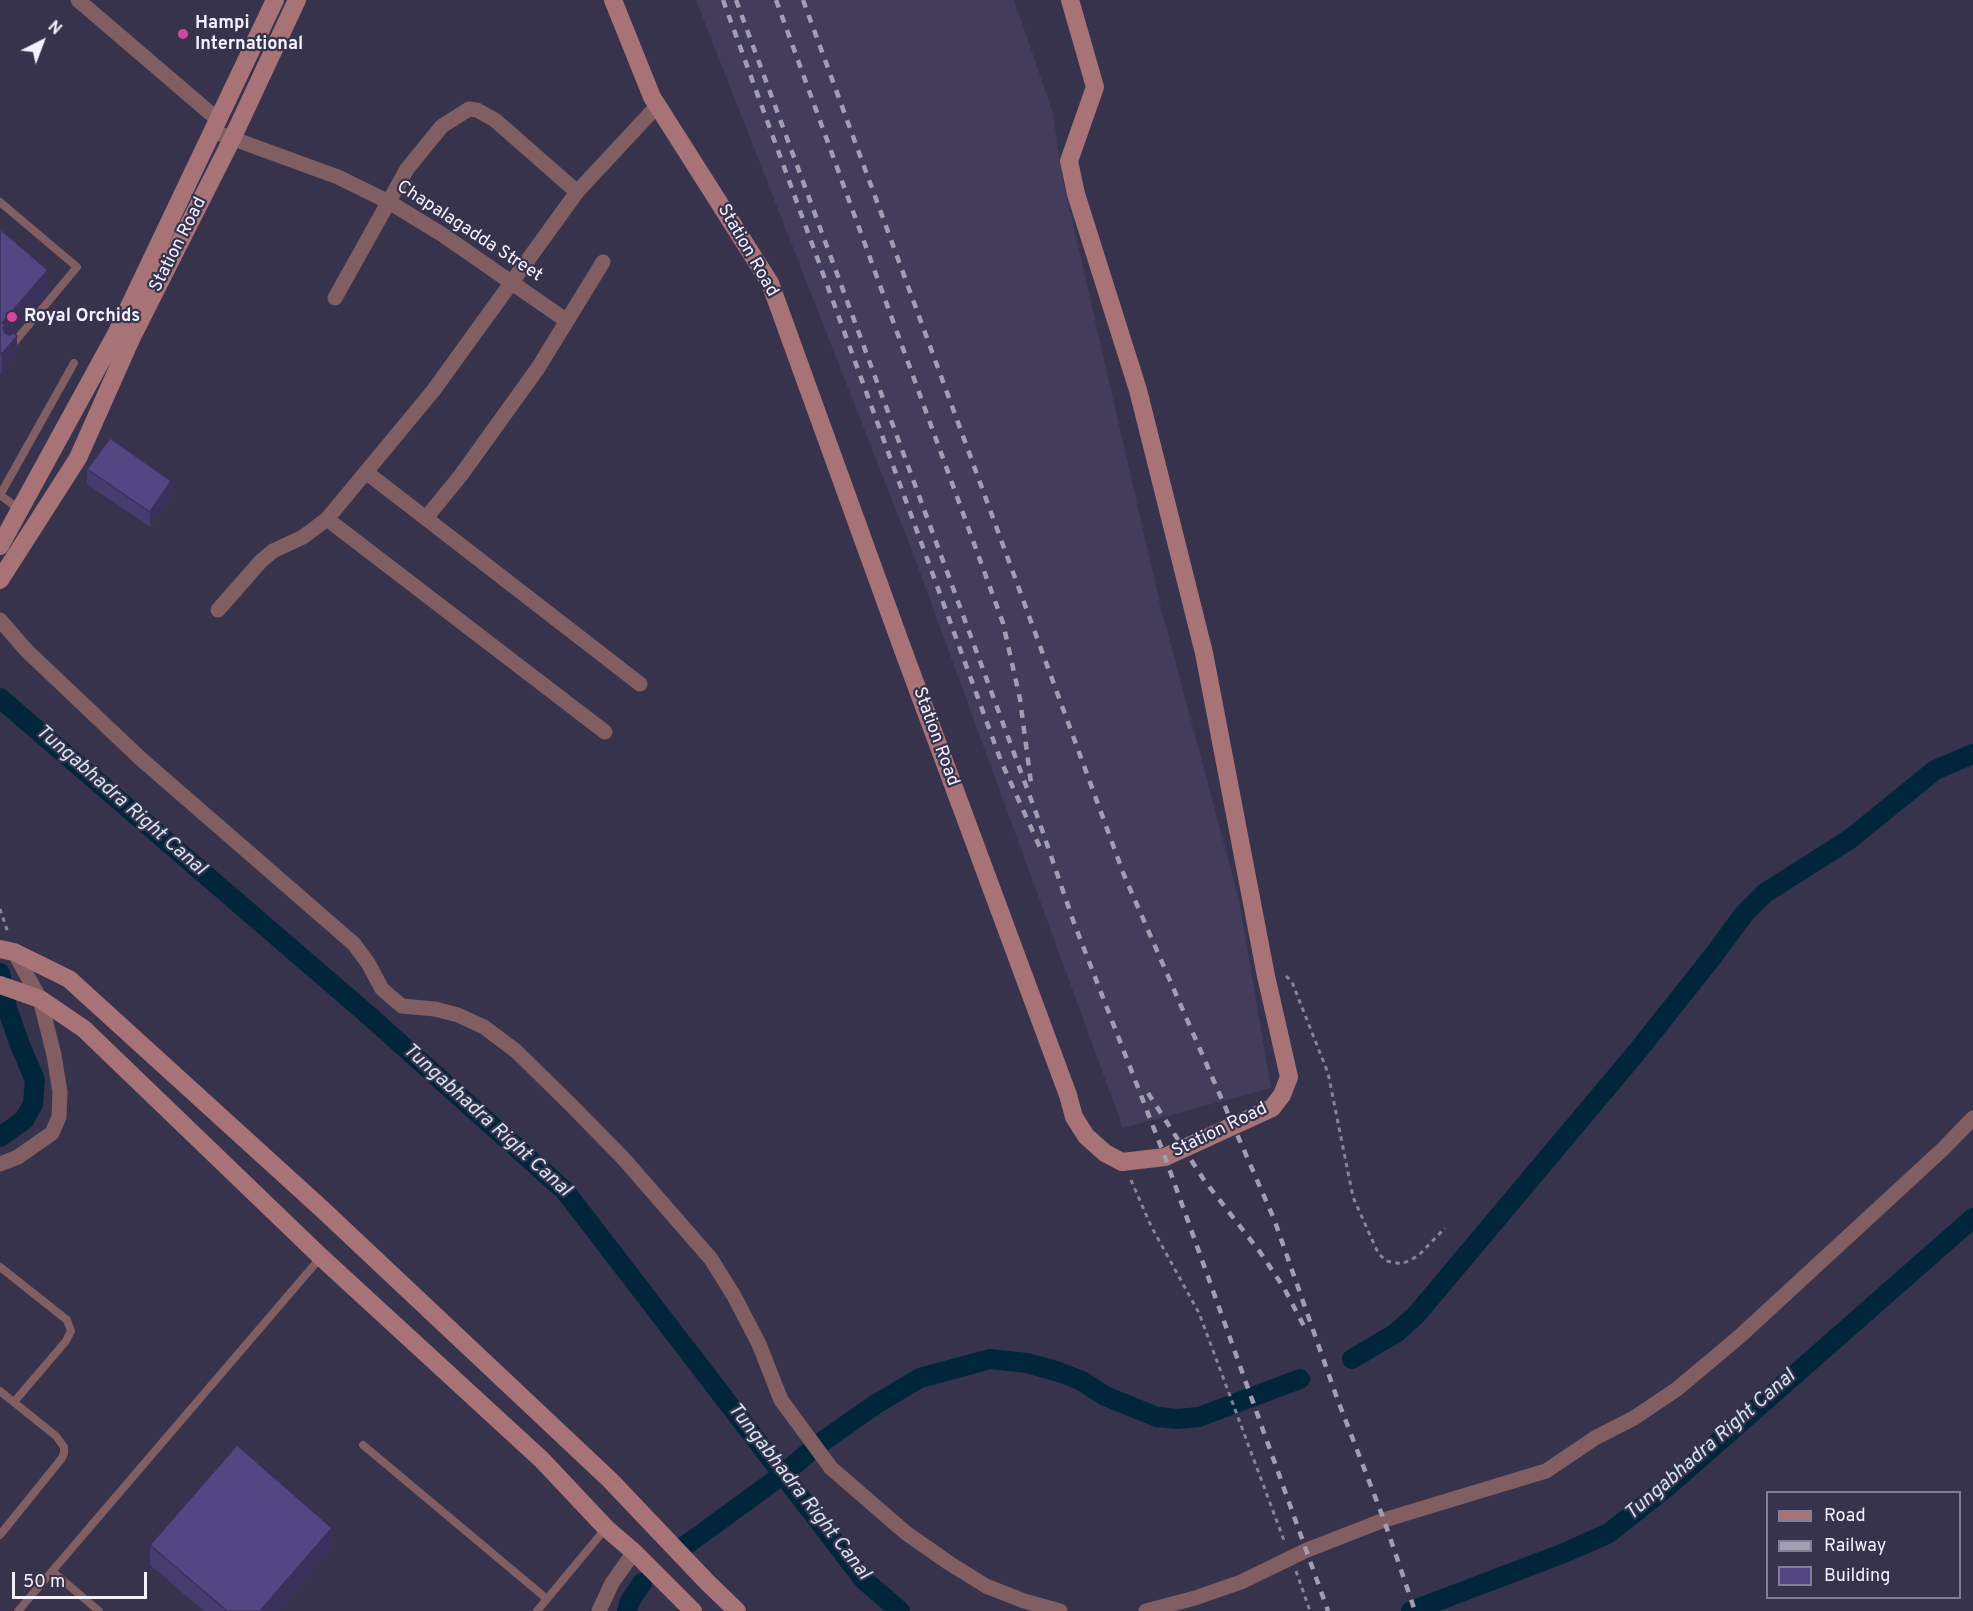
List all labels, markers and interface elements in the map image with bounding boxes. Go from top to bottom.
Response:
north arrow [12,12,72,72]
place label: Hampi International [195,13,303,56]
text: N [43,17,65,40]
marker: Hampi International [176,27,190,41]
street label: Chapalagadda Street [392,177,546,287]
street label: Station Road [146,194,212,296]
street label: Station Road [712,201,782,301]
place label: Royal Orchids [24,306,140,328]
marker: Royal Orchids [5,310,19,324]
street label: Station Road [907,685,963,789]
water label: Tungabhadra Right Canal [30,720,210,882]
water label: Tungabhadra Right Canal [397,1039,575,1203]
street label: Station Road [1169,1099,1271,1163]
water label: Tungabhadra Right Canal [1621,1365,1801,1527]
water label: Tungabhadra Right Canal [721,1399,875,1585]
legend [1766,1491,1961,1599]
text: Road [1824,1505,1866,1528]
text: Railway [1824,1535,1886,1558]
scale bar [15,1560,150,1598]
text: Building [1824,1565,1890,1588]
text: 50 m [23,1571,65,1594]

